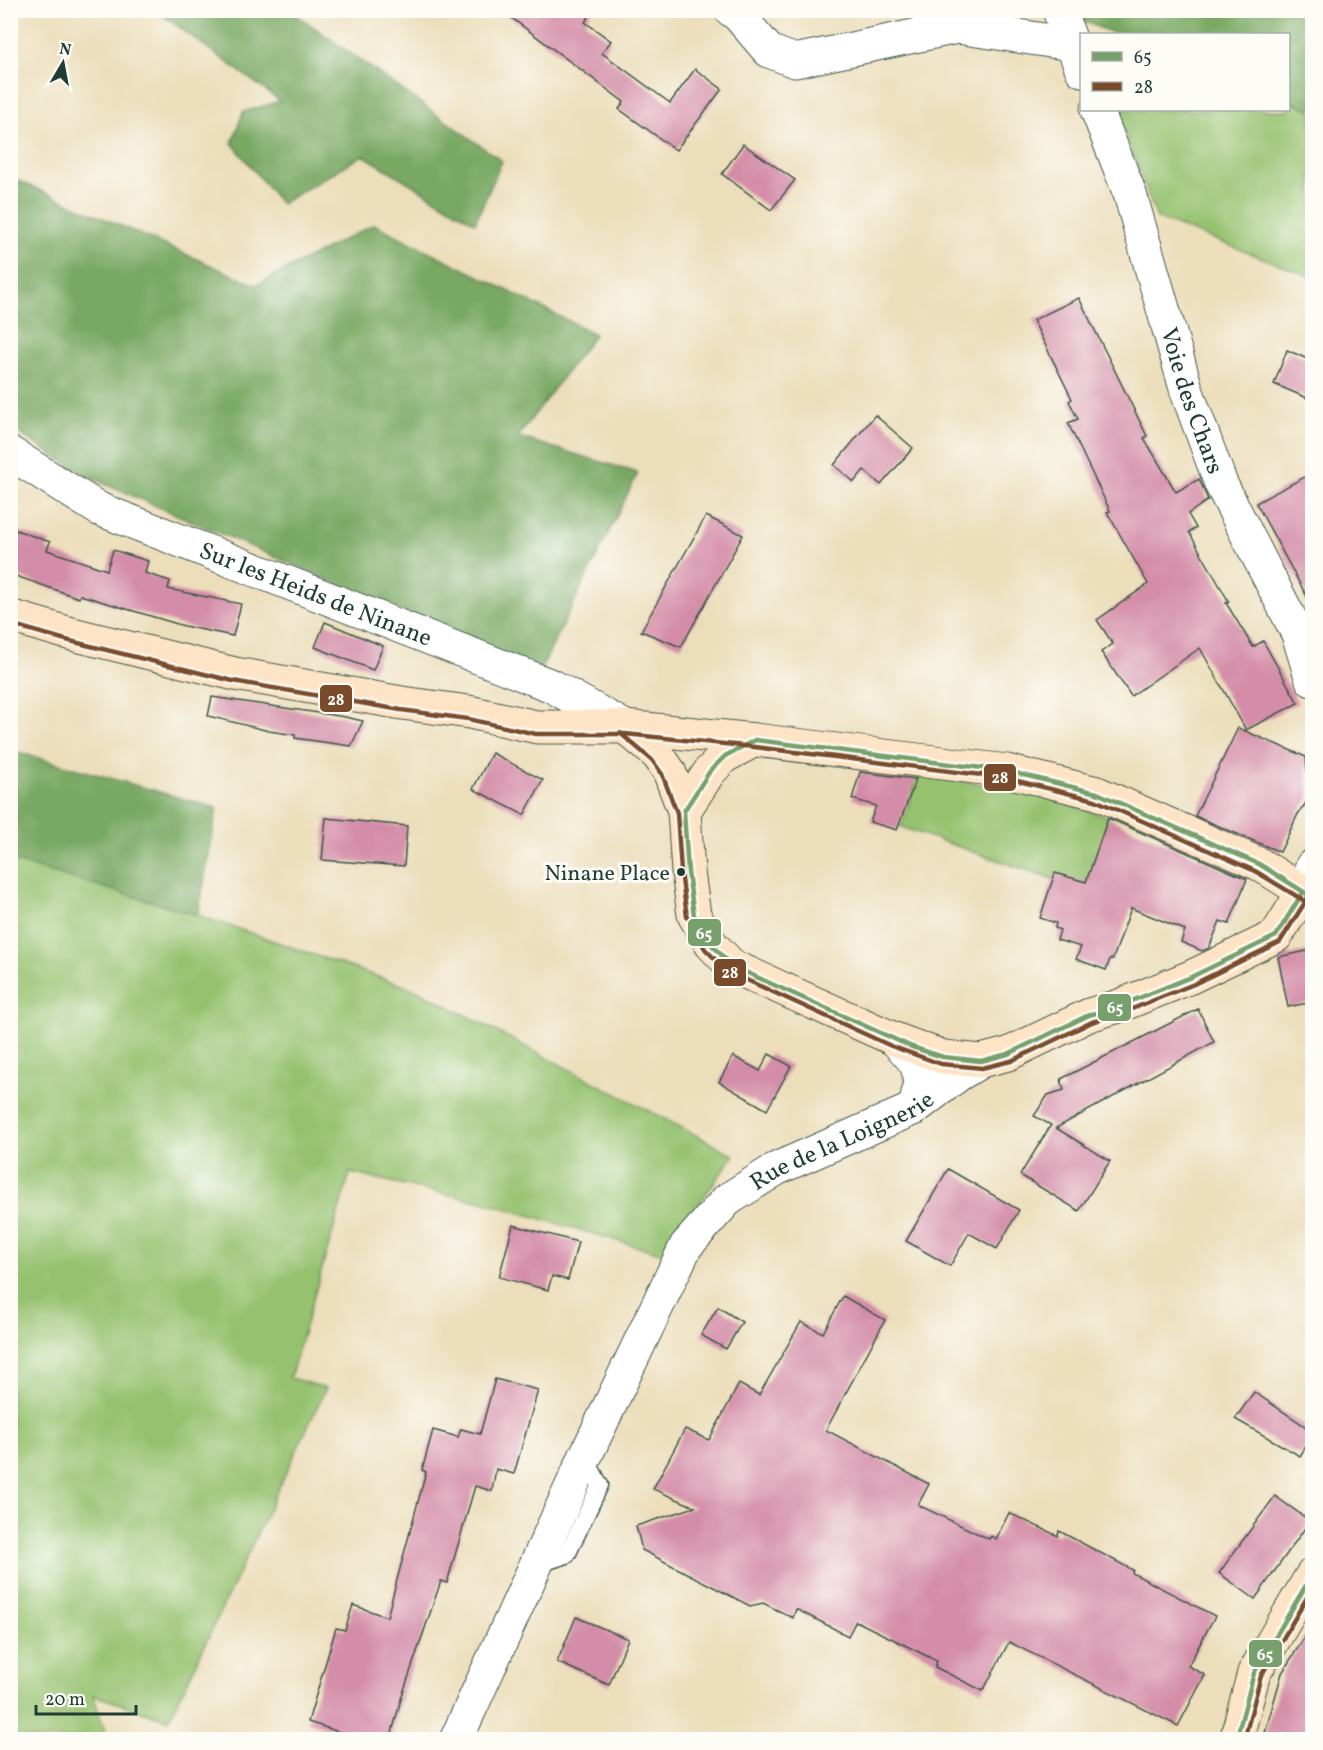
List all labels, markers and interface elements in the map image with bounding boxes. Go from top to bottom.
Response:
north arrow [33,33,93,93]
legend [1080,33,1290,111]
text: N [58,38,73,62]
text: 65 [1134,46,1152,71]
text: 28 [1134,76,1153,101]
street label: Voie des Chars [1150,324,1231,479]
street label: Sur les Heids de Ninane [194,535,437,656]
line badge: 28 [319,684,353,713]
text: 28 [327,690,345,712]
line badge: 28 [983,763,1017,792]
text: 28 [991,768,1009,790]
place label: Ninane Place [544,859,670,890]
marker: Ninane Place [675,866,687,878]
line badge: 65 [687,918,722,947]
text: 65 [696,924,713,946]
line badge: 28 [713,958,747,987]
text: 28 [721,963,739,985]
line badge: 65 [1097,993,1132,1022]
text: 65 [1107,998,1124,1020]
street label: Rue de la Loignerie [744,1084,942,1200]
line badge: 65 [1248,1639,1283,1668]
text: 65 [1257,1645,1274,1667]
scale bar [36,1678,136,1716]
text: 20 m [45,1688,85,1713]

